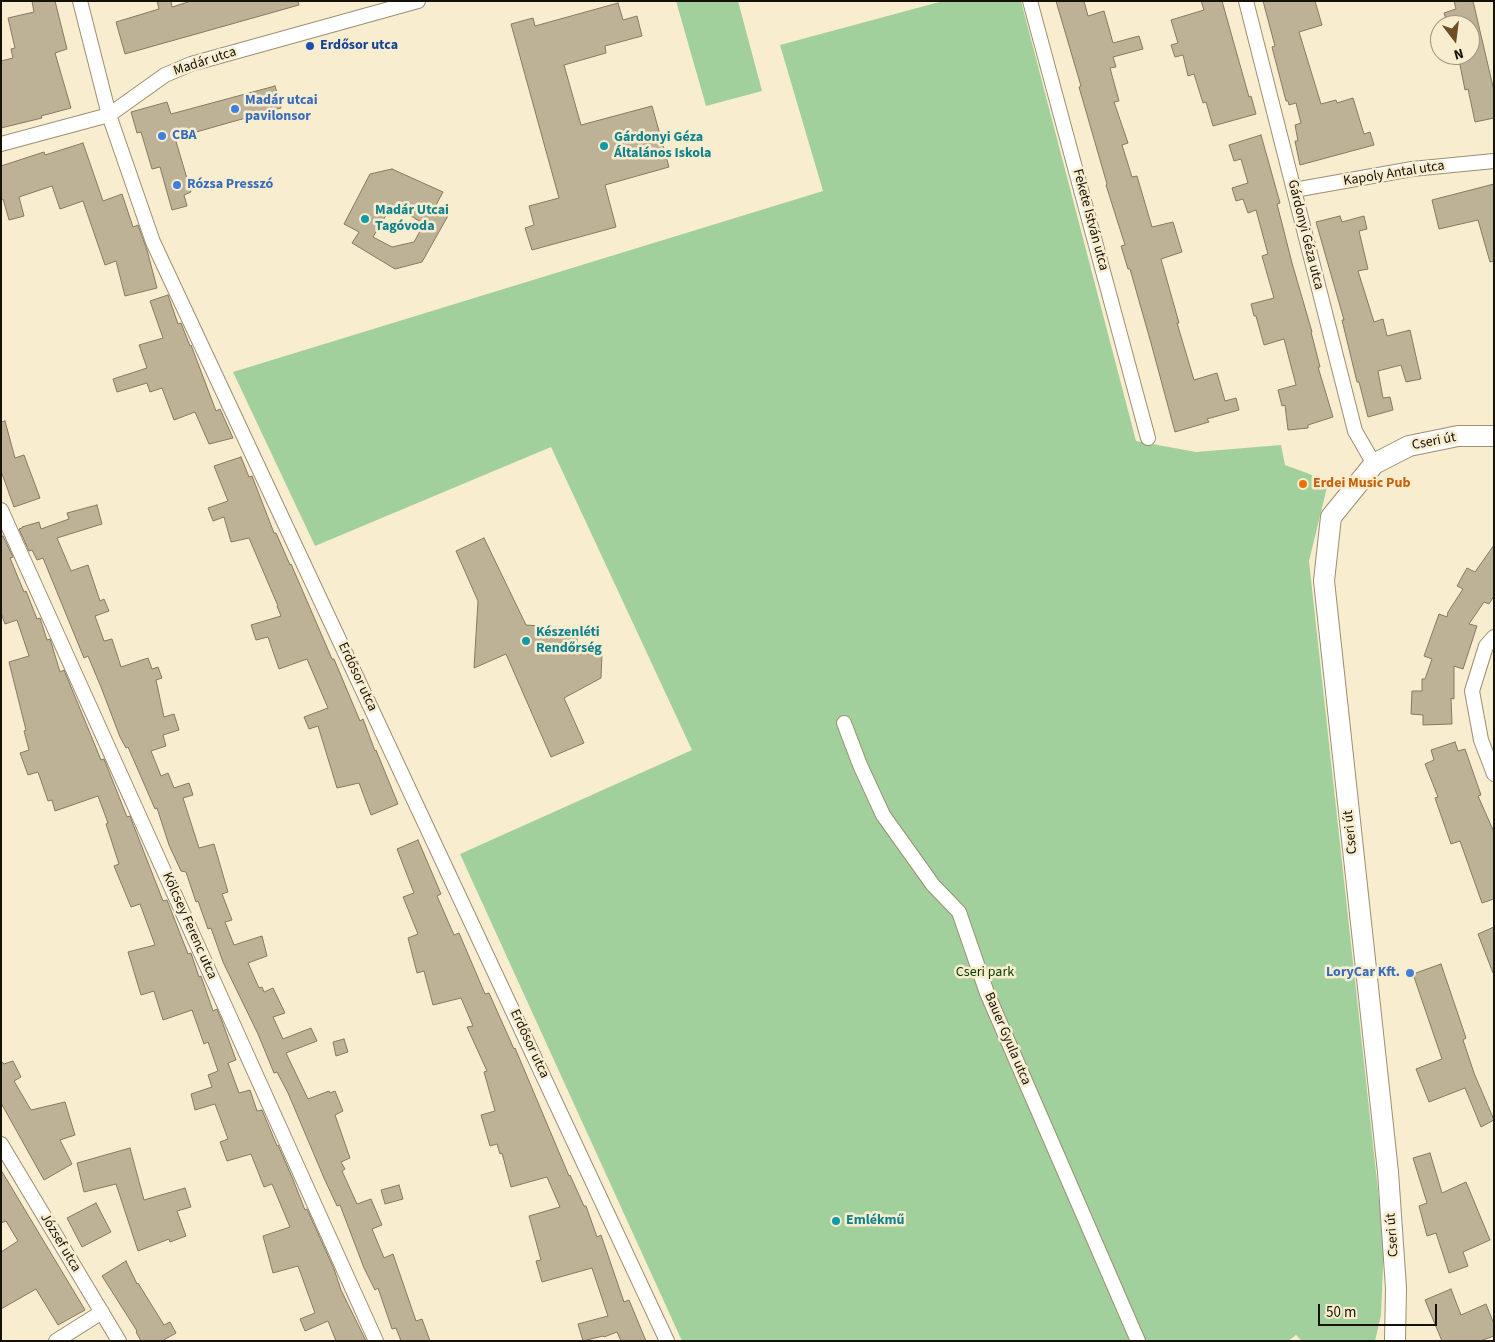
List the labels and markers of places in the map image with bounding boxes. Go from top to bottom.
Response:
place label: Erdősor utca [320,38,398,54]
marker: Erdősor utca [304,40,316,52]
place label: Madár utcai pavilonsor [245,93,318,125]
marker: Madár utcai pavilonsor [229,103,241,115]
place label: CBA [172,128,197,144]
marker: CBA [156,130,168,142]
place label: Gárdonyi Géza Általános Iskola [614,130,711,162]
marker: Gárdonyi Géza Általános Iskola [598,140,610,152]
place label: Rózsa Presszó [187,177,273,193]
marker: Rózsa Presszó [171,179,183,191]
place label: Madár Utcai Tagóvoda [375,203,449,236]
marker: Madár Utcai Tagóvoda [359,213,371,225]
place label: Erdei Music Pub [1313,476,1410,492]
marker: Erdei Music Pub [1297,478,1309,490]
place label: Készenléti Rendőrség [536,625,602,658]
marker: Készenléti Rendőrség [520,635,532,647]
place label: LoryCar Kft. [1326,965,1400,981]
marker: LoryCar Kft. [1404,967,1416,979]
place label: Emlékmű [846,1213,905,1229]
marker: Emlékmű [830,1215,842,1227]

